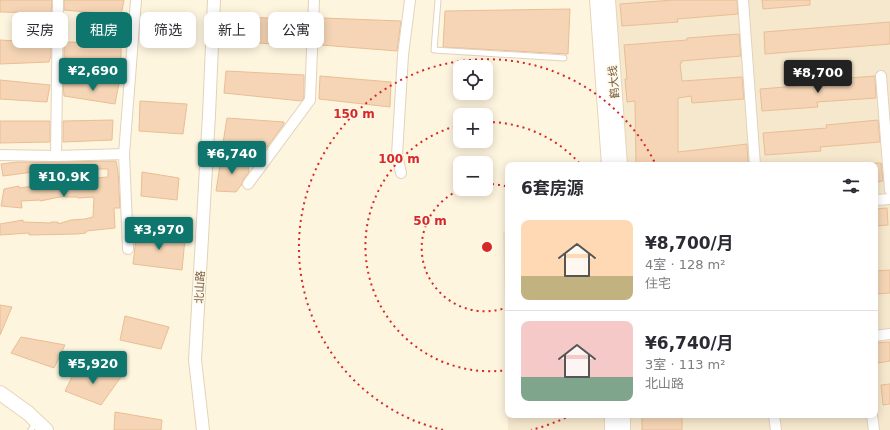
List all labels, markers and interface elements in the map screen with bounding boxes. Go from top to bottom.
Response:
chip: 买房 [12,12,68,48]
chip: 租房 [76,12,132,48]
chip: 筛选 [140,12,196,48]
chip: 新上 [204,12,260,48]
chip: 公寓 [268,12,324,48]
pin: ¥2,690 [60,58,126,92]
map controls [453,60,493,196]
button: locate [453,60,493,100]
pin: ¥8,700 [785,60,851,94]
text: ¥2,690 [68,63,118,78]
street label: 鹤大线 [606,65,622,99]
text: ¥8,700 [793,65,843,80]
text: 150 m [333,107,375,121]
button: + [453,108,493,148]
pin: ¥6,740 [199,141,265,175]
text: ¥6,740 [207,146,257,161]
text: 100 m [378,152,420,166]
button: − [453,156,493,196]
pin: ¥10.9K [31,164,97,198]
text: ¥10.9K [38,169,90,184]
icon: filters [840,175,862,197]
text: 6套房源 [521,178,584,198]
text: 50 m [413,214,447,228]
pin: ¥3,970 [126,217,192,251]
text: ¥3,970 [134,222,184,237]
text: ¥8,700/月 [645,233,734,253]
icon: home [553,236,601,284]
centre of rings [480,240,494,254]
text: 4室 · 128 m² [645,257,726,272]
street label: 北山路 [193,270,207,304]
text: 住宅 [645,276,671,291]
text: ¥6,740/月 [645,333,734,353]
icon: home [553,337,601,385]
pin: ¥5,920 [60,351,126,385]
text: ¥5,920 [68,356,118,371]
text: 3室 · 113 m² [645,357,726,372]
text: 北山路 [645,376,684,391]

